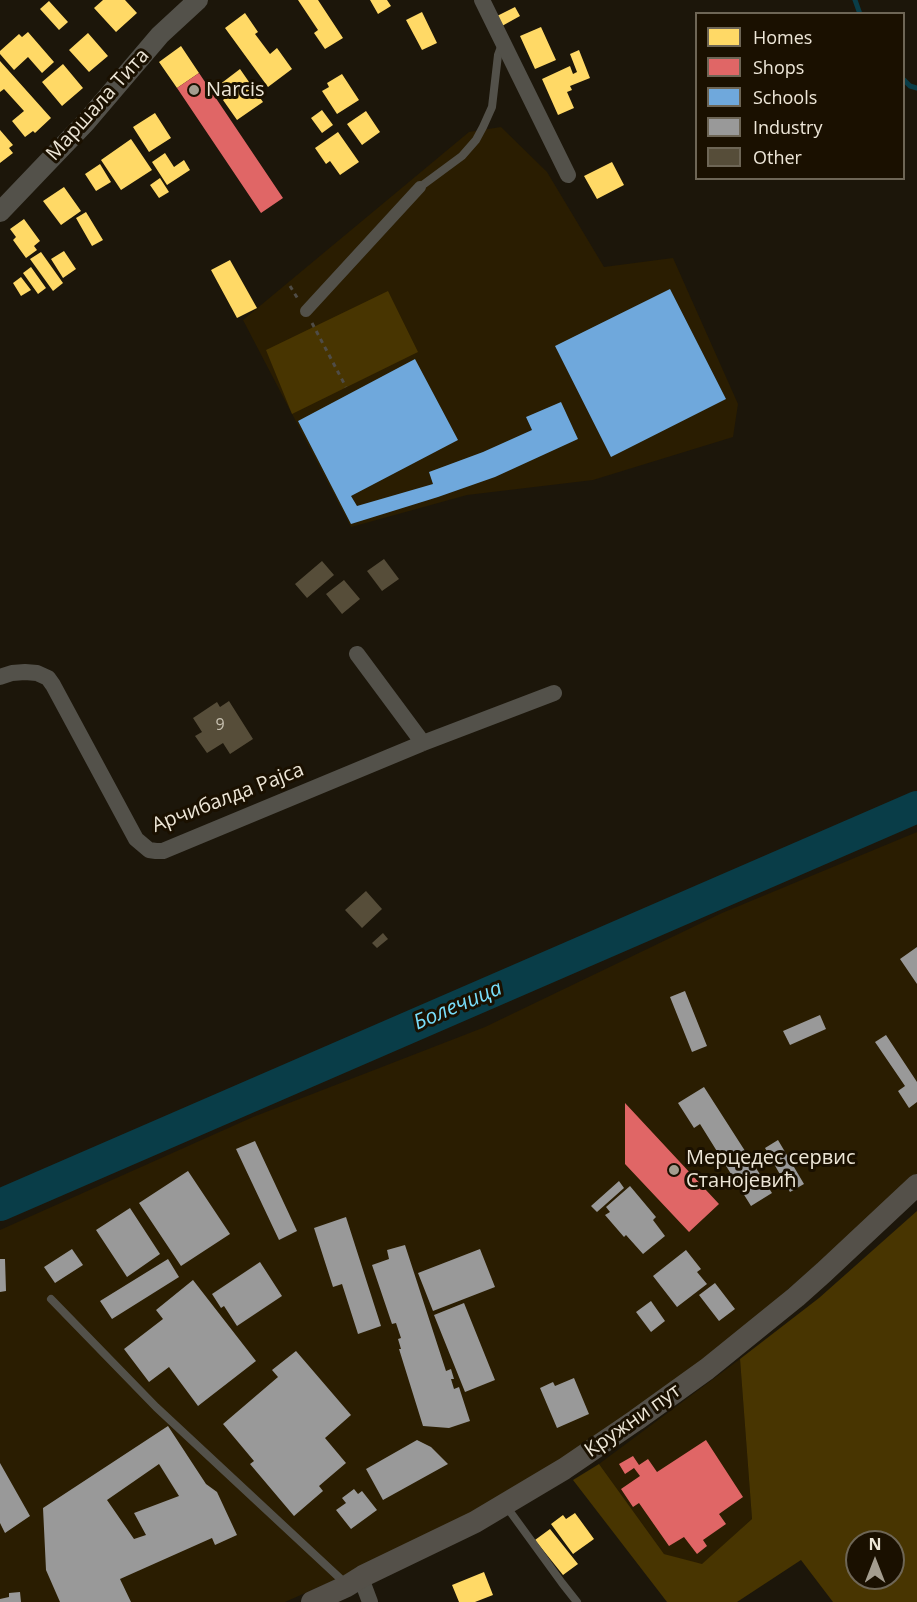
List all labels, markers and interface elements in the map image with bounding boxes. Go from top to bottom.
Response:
legend [695,12,905,180]
text: Homes [753,25,812,49]
street label: Маршала Тита [41,44,155,166]
text: Shops [753,55,804,79]
place label: Narcis [206,78,265,102]
marker: Narcis [187,83,201,97]
text: Schools [753,85,817,109]
text: Industry [753,115,823,139]
text: Other [753,145,802,169]
house number: 9 [215,715,225,735]
street label: Арчибалда Рајса [149,758,307,838]
water label: Болечица [410,976,506,1036]
place label: Мерцедес сервис Станојевић [686,1146,856,1193]
marker: Мерцедес сервис Станојевић [667,1163,681,1177]
street label: Кружни пут [580,1379,686,1463]
north arrow [845,1530,905,1590]
text: N [868,1533,882,1555]

